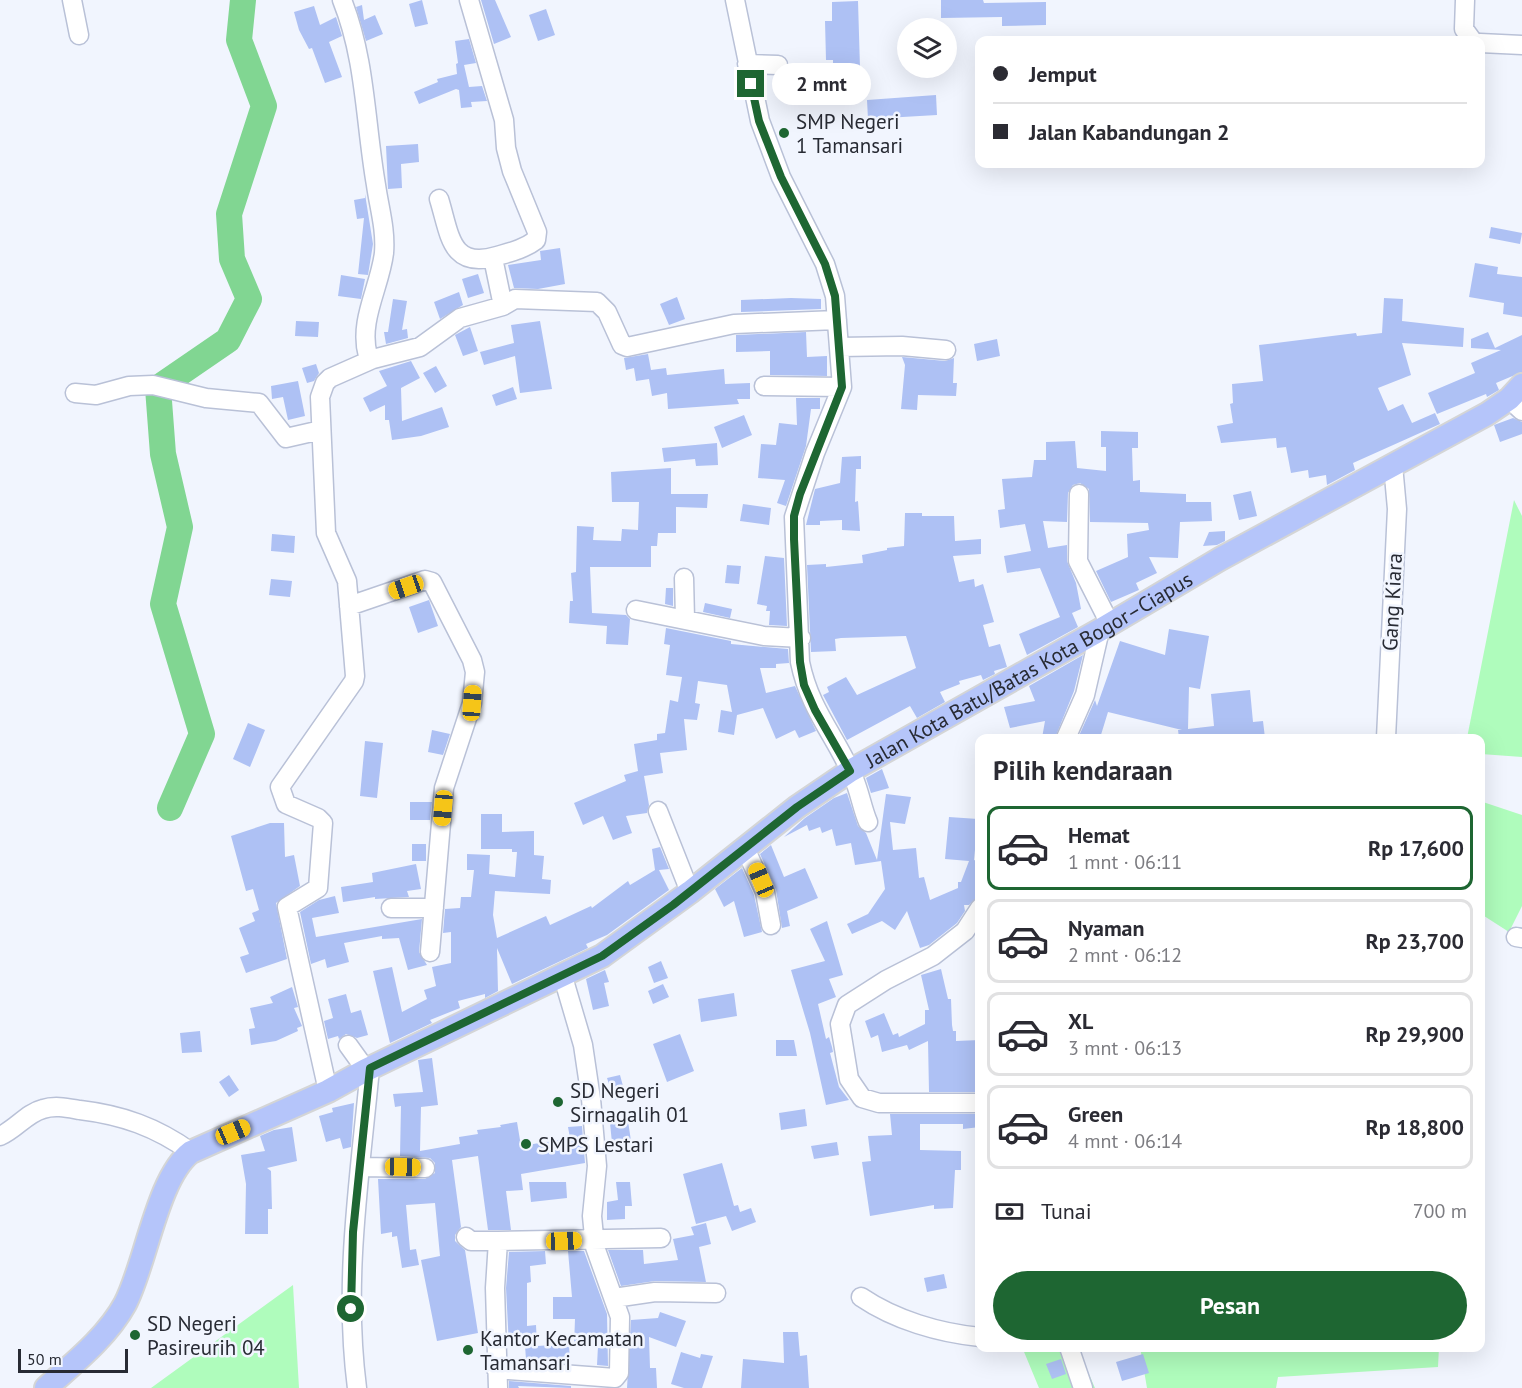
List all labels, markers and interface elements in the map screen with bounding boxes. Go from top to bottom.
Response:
map controls [897,18,957,78]
button: layers [897,18,957,78]
text: Jemput [1029,60,1097,88]
callout: 2 mnt [772,63,871,105]
route end [737,70,764,97]
text: 2 mnt [796,71,847,97]
place label: SMP Negeri 1 Tamansari [796,108,903,159]
text: Jalan Kabandungan 2 [1029,118,1229,146]
marker: SMP Negeri 1 Tamansari [777,126,791,140]
street label: Gang Kiara [1376,552,1408,652]
street label: Jalan Kota Batu/Batas Kota Bogor–Ciapus [859,565,1197,774]
car [386,573,426,601]
car [462,684,482,722]
text: Pilih kendaraan [993,753,1173,787]
car [432,789,454,827]
icon: car [996,821,1050,875]
text: Hemat [1068,821,1130,849]
text: Rp 17,600 [1368,834,1464,862]
text: 1 mnt · 06:11 [1068,849,1182,875]
car [746,860,776,900]
icon: car [996,914,1050,968]
text: Nyaman [1068,914,1145,942]
text: Rp 23,700 [1365,927,1464,955]
text: 2 mnt · 06:12 [1068,942,1182,968]
icon: car [996,1007,1050,1061]
text: XL [1068,1007,1093,1035]
text: Rp 29,900 [1365,1020,1464,1048]
text: 3 mnt · 06:13 [1068,1035,1182,1061]
place label: SD Negeri Sirnagalih 01 [570,1077,689,1128]
marker: SD Negeri Sirnagalih 01 [551,1095,565,1109]
icon: car [996,1100,1050,1154]
text: Green [1068,1100,1123,1128]
text: Rp 18,800 [1365,1113,1464,1141]
car [213,1117,253,1147]
text: 4 mnt · 06:14 [1068,1128,1182,1154]
place label: SMPS Lestari [538,1131,654,1158]
marker: SMPS Lestari [519,1137,533,1151]
car [385,1158,421,1176]
icon: cash [993,1195,1026,1228]
text: Tunai [1041,1197,1092,1225]
text: 700 m [1413,1198,1467,1224]
car [546,1231,582,1251]
button: Pesan [993,1271,1467,1340]
route start [337,1295,364,1322]
place label: SD Negeri Pasireurih 04 [147,1310,265,1361]
place label: Kantor Kecamatan Tamansari [480,1325,644,1376]
marker: SD Negeri Pasireurih 04 [128,1328,142,1342]
marker: Kantor Kecamatan Tamansari [461,1343,475,1357]
scale bar [18,1346,128,1374]
text: 50 m [27,1349,62,1369]

